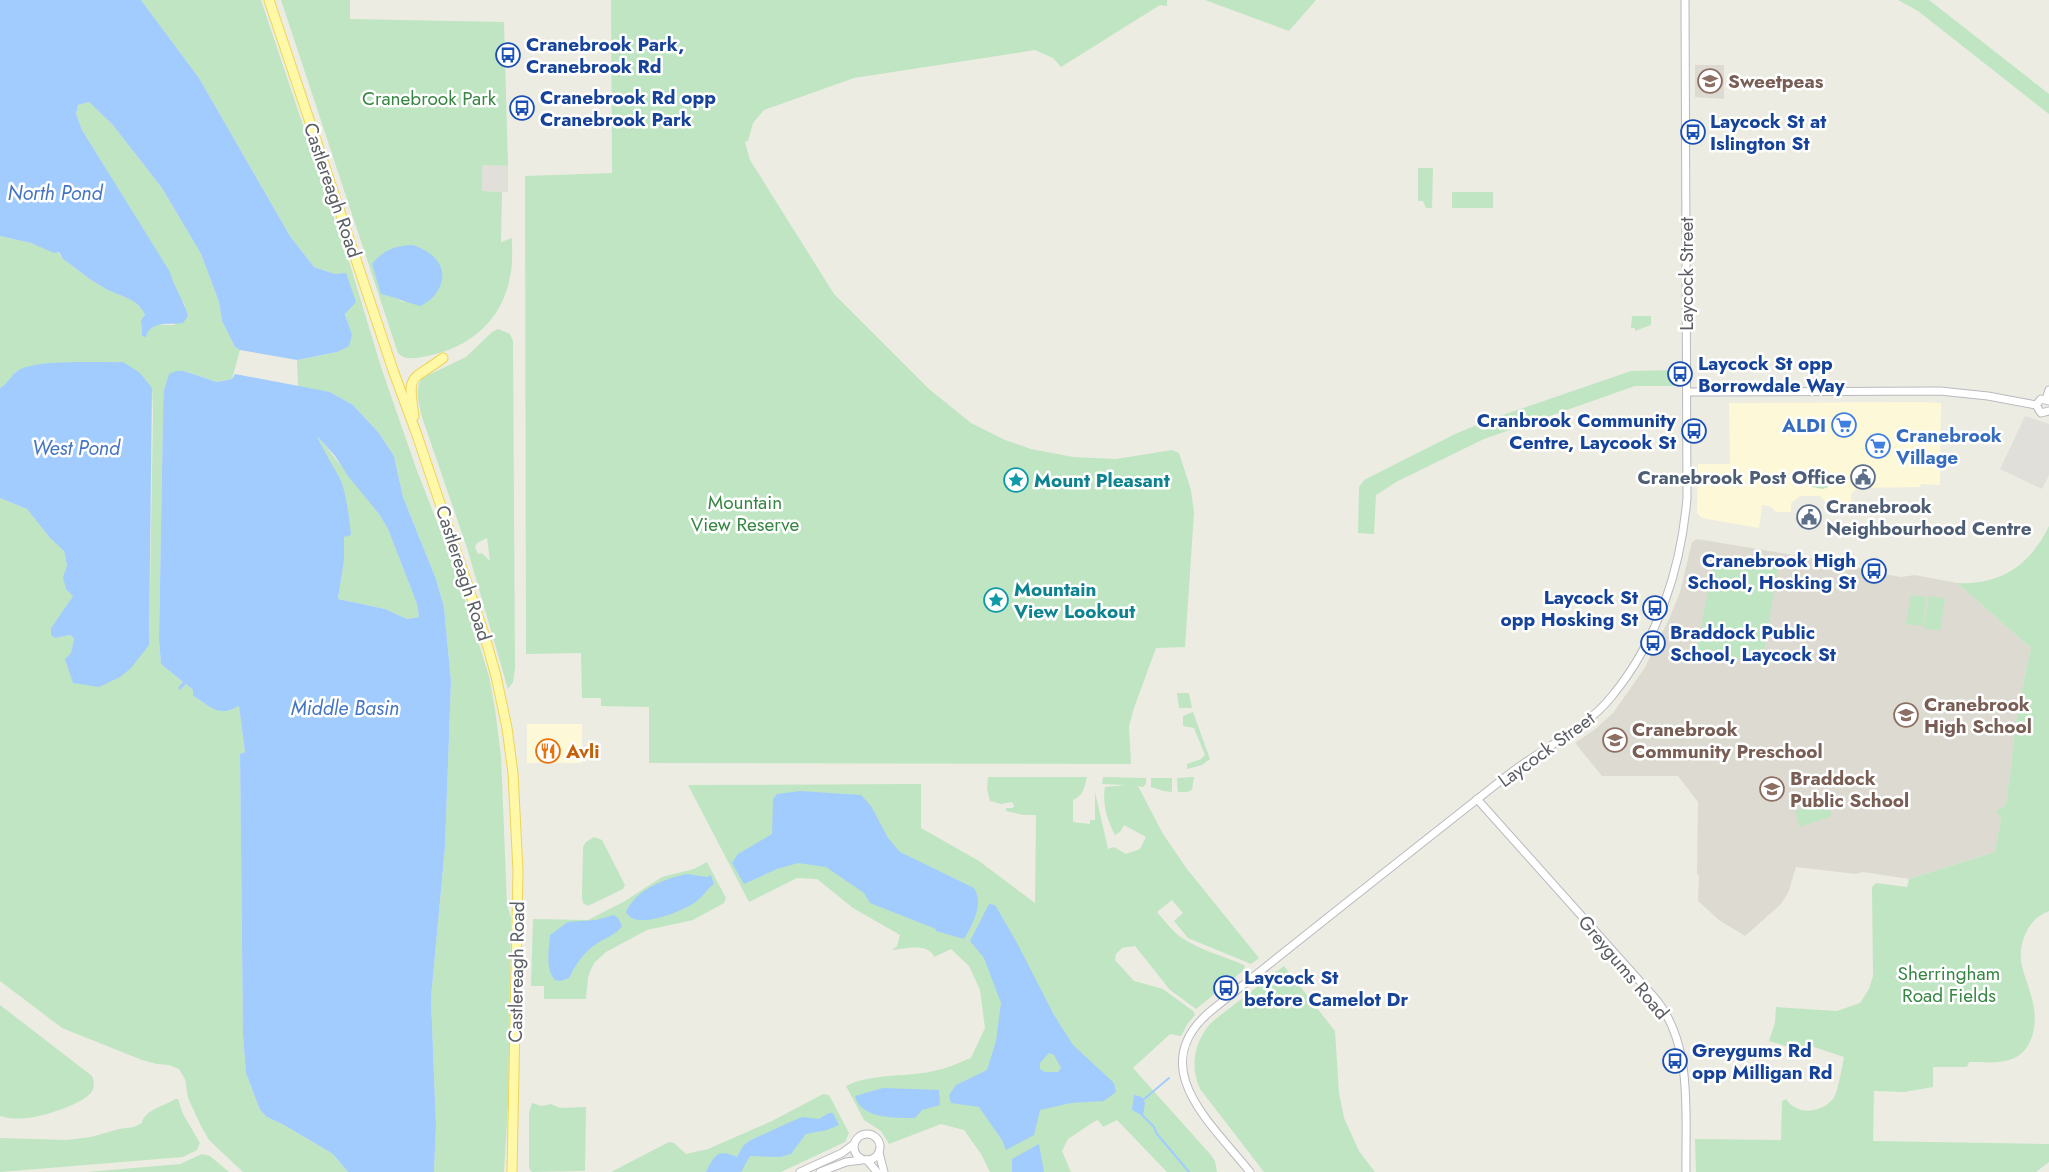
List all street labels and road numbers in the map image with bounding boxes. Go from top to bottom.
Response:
street label: Castlereagh Road [297,119,368,261]
street label: Laycock Street [1673,217,1700,331]
street label: Castlereagh Road [429,502,498,644]
street label: Laycock Street [1492,705,1601,794]
street label: Castlereagh Road [502,901,531,1043]
street label: Greygums Road [1572,909,1675,1025]

